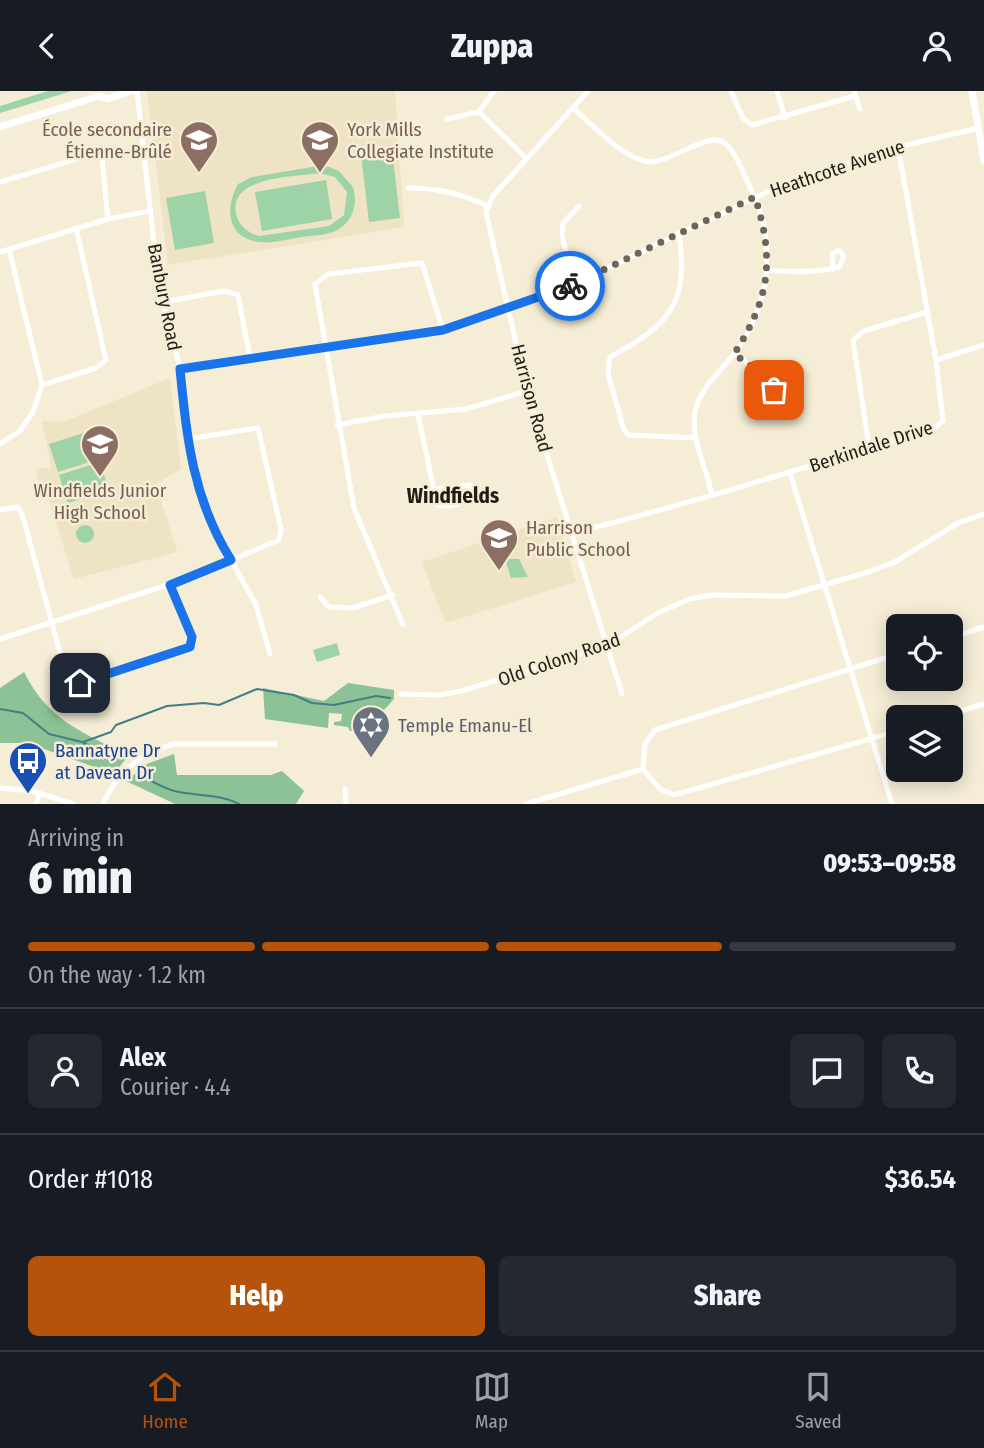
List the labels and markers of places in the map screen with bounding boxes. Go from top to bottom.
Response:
place label: École secondaire Étienne-Brûlé [42,118,172,163]
place label: York Mills Collegiate Institute [347,118,494,163]
school or university icon: École secondaire Étienne-Brûlé [178,119,220,174]
school or university icon: York Mills Collegiate Institute [299,119,341,174]
pin [744,360,804,420]
school or university icon: Windfields Junior High School [79,423,121,478]
place label: Windfields Junior High School [34,479,167,524]
place label: Harrison Public School [526,516,631,561]
school or university icon: Harrison Public School [478,517,520,572]
pin [50,653,110,713]
synagogue icon: Temple Emanu-El [350,704,392,759]
place label: Temple Emanu-El [398,714,532,737]
place label: Bannatyne Dr at Davean Dr [55,739,161,784]
bus stop icon: Bannatyne Dr at Davean Dr [7,740,49,795]

